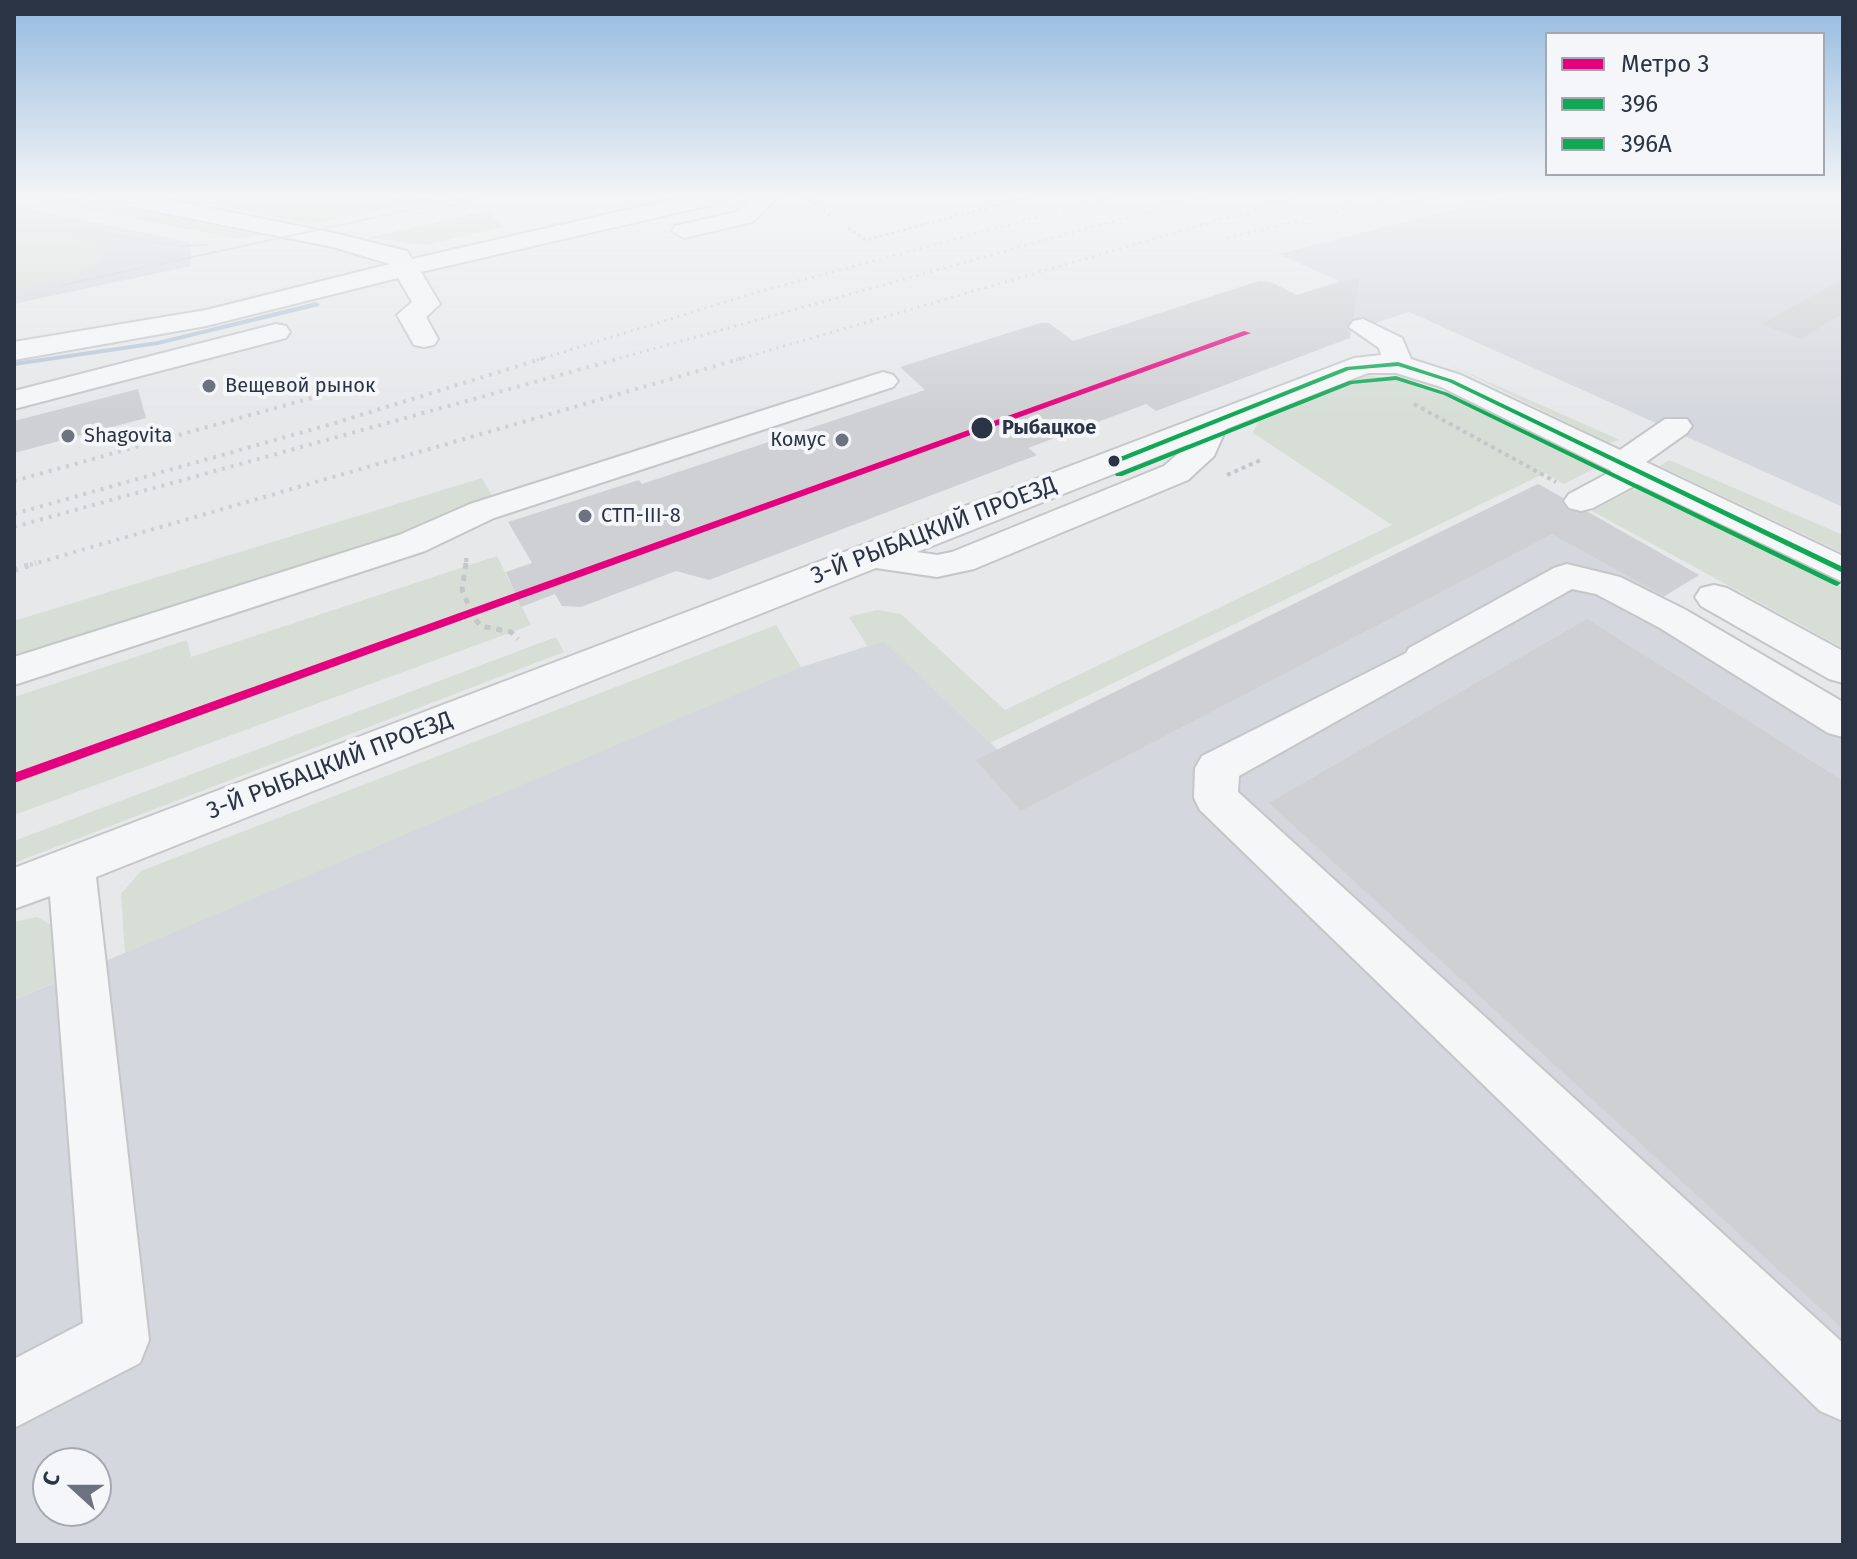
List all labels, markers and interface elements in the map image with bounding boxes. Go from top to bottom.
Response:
legend [1545,32,1825,176]
text: Метро 3 [1621,50,1710,78]
text: 396 [1621,90,1658,118]
text: 396А [1621,130,1672,158]
place label: Вещевой рынок [225,374,375,398]
marker: Вещевой рынок [200,377,218,395]
marker: Рыбацкое [969,415,995,441]
place label: Рыбацкое [1002,416,1096,440]
place label: Shagovita [84,424,172,448]
marker: Shagovita [59,427,77,445]
place label: Комус [770,428,826,452]
marker: Комус [833,431,851,449]
unlabelled marker [1106,453,1122,469]
street label: 3-Й РЫБАЦКИЙ ПРОЕЗД [807,471,1061,591]
place label: СТП-III-8 [601,504,681,528]
marker: СТП-III-8 [576,507,594,525]
street label: 3-Й РЫБАЦКИЙ ПРОЕЗД [203,706,457,826]
north arrow [32,1447,112,1527]
text: С [36,1468,66,1490]

